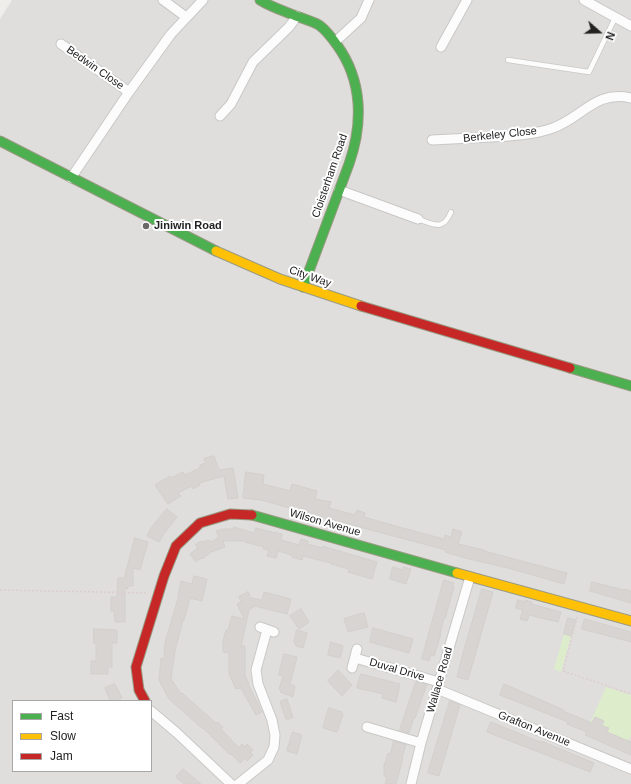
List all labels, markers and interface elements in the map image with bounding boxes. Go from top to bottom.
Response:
north arrow [579,12,619,52]
text: N [603,30,617,42]
street label: Bedwin Close [64,43,126,93]
street label: Berkeley Close [463,125,537,145]
street label: Cloisterham Road [309,132,351,220]
place label: Jiniwin Road [154,219,222,233]
marker: Jiniwin Road [141,221,151,231]
street label: City Way [287,264,333,290]
street label: Wilson Avenue [288,507,362,539]
street label: Wallace Road [424,645,456,715]
street label: Duval Drive [368,656,426,684]
legend [12,700,152,772]
street label: Grafton Avenue [496,708,572,750]
text: Fast [50,709,73,723]
text: Slow [50,729,76,743]
text: Jam [50,749,73,763]

